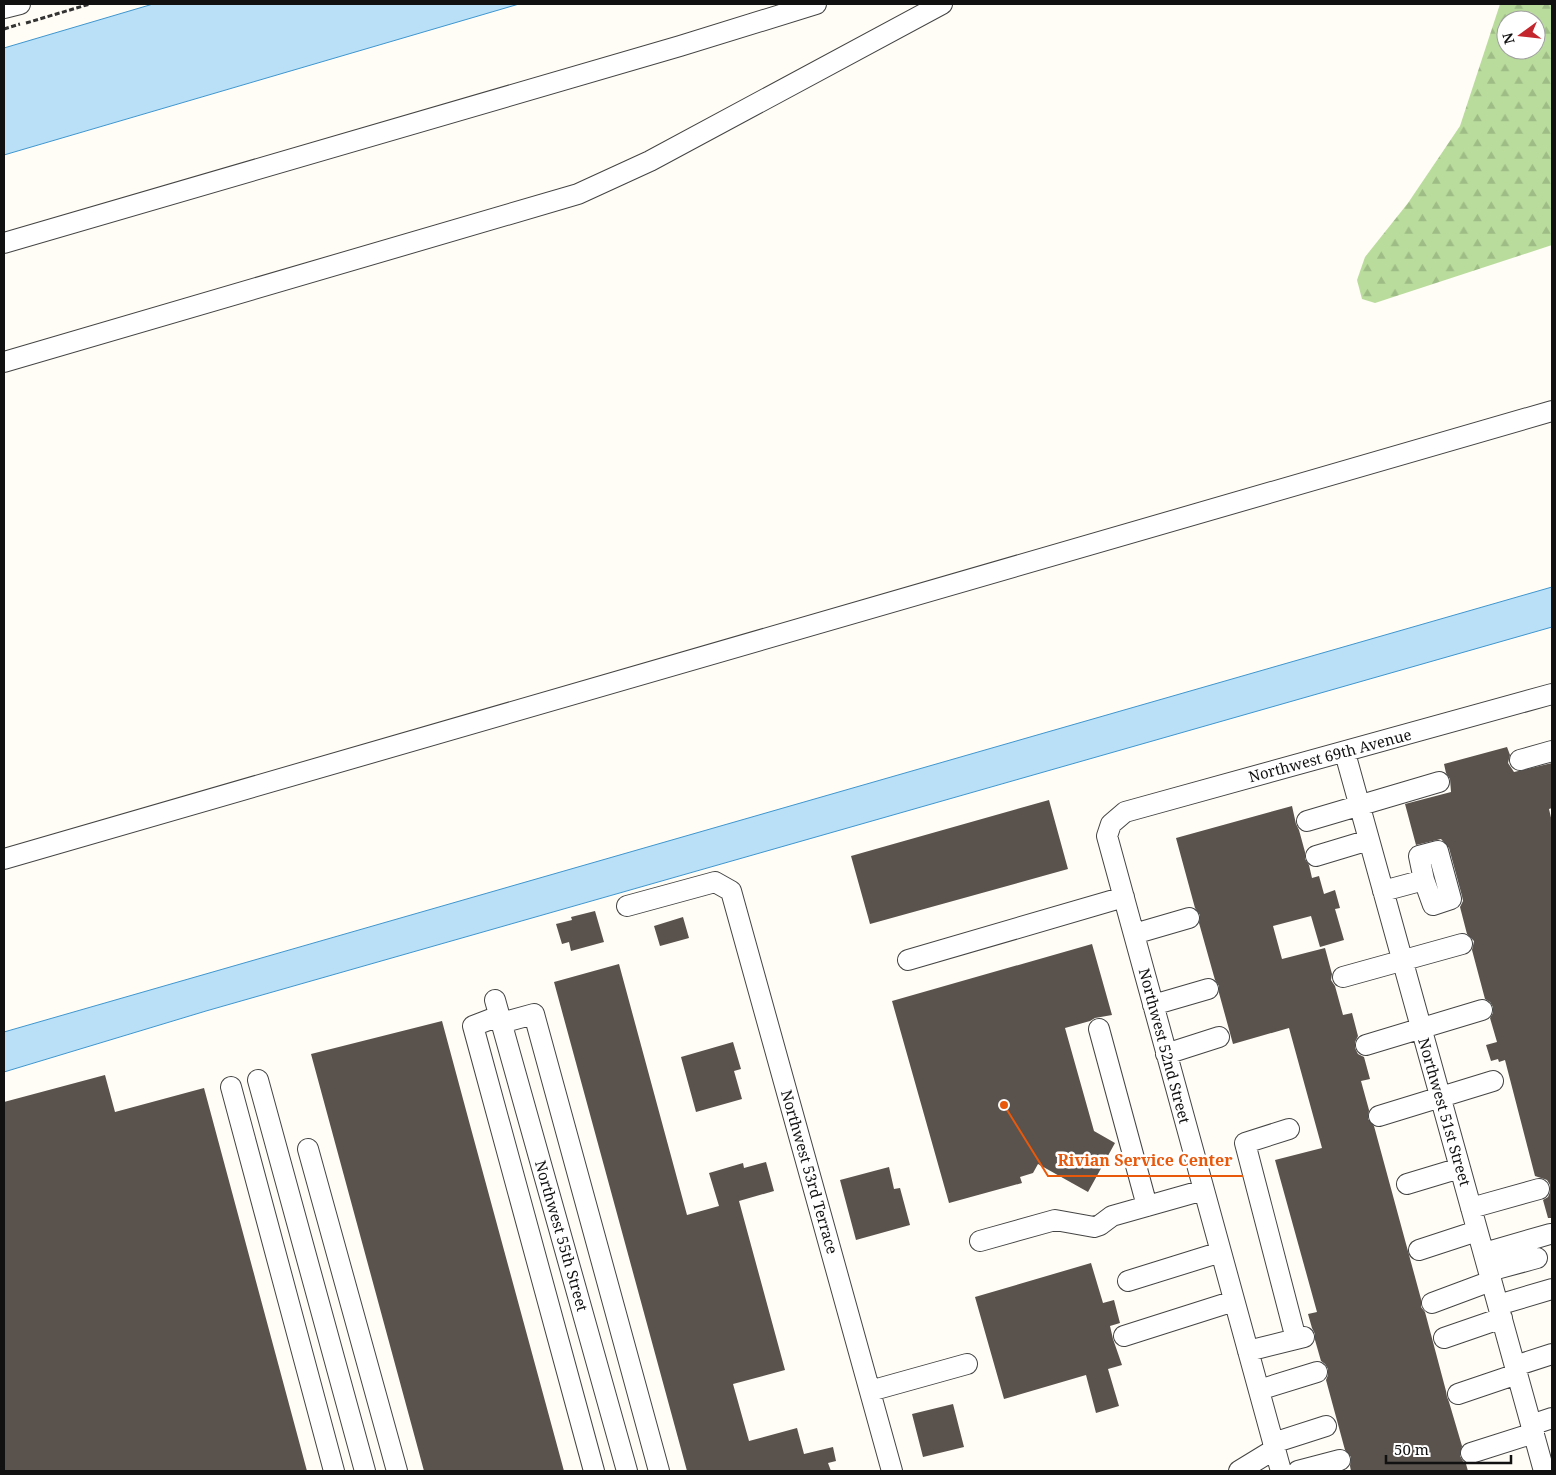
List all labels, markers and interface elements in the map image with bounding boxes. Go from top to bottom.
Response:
north arrow [1496,10,1546,60]
text: N [1497,31,1519,46]
street label: Northwest 69th Avenue [1246,724,1413,786]
street label: Northwest 52nd Street [1135,966,1195,1126]
street label: Northwest 51st Street [1414,1035,1476,1188]
street label: Northwest 53rd Terrace [777,1087,843,1256]
callout: Rivian Service Center [1048,1145,1243,1176]
text: Rivian Service Center [1057,1149,1233,1171]
street label: Northwest 55th Street [531,1158,593,1314]
scale bar [1386,1432,1511,1464]
text: 50 m [1394,1439,1429,1459]

